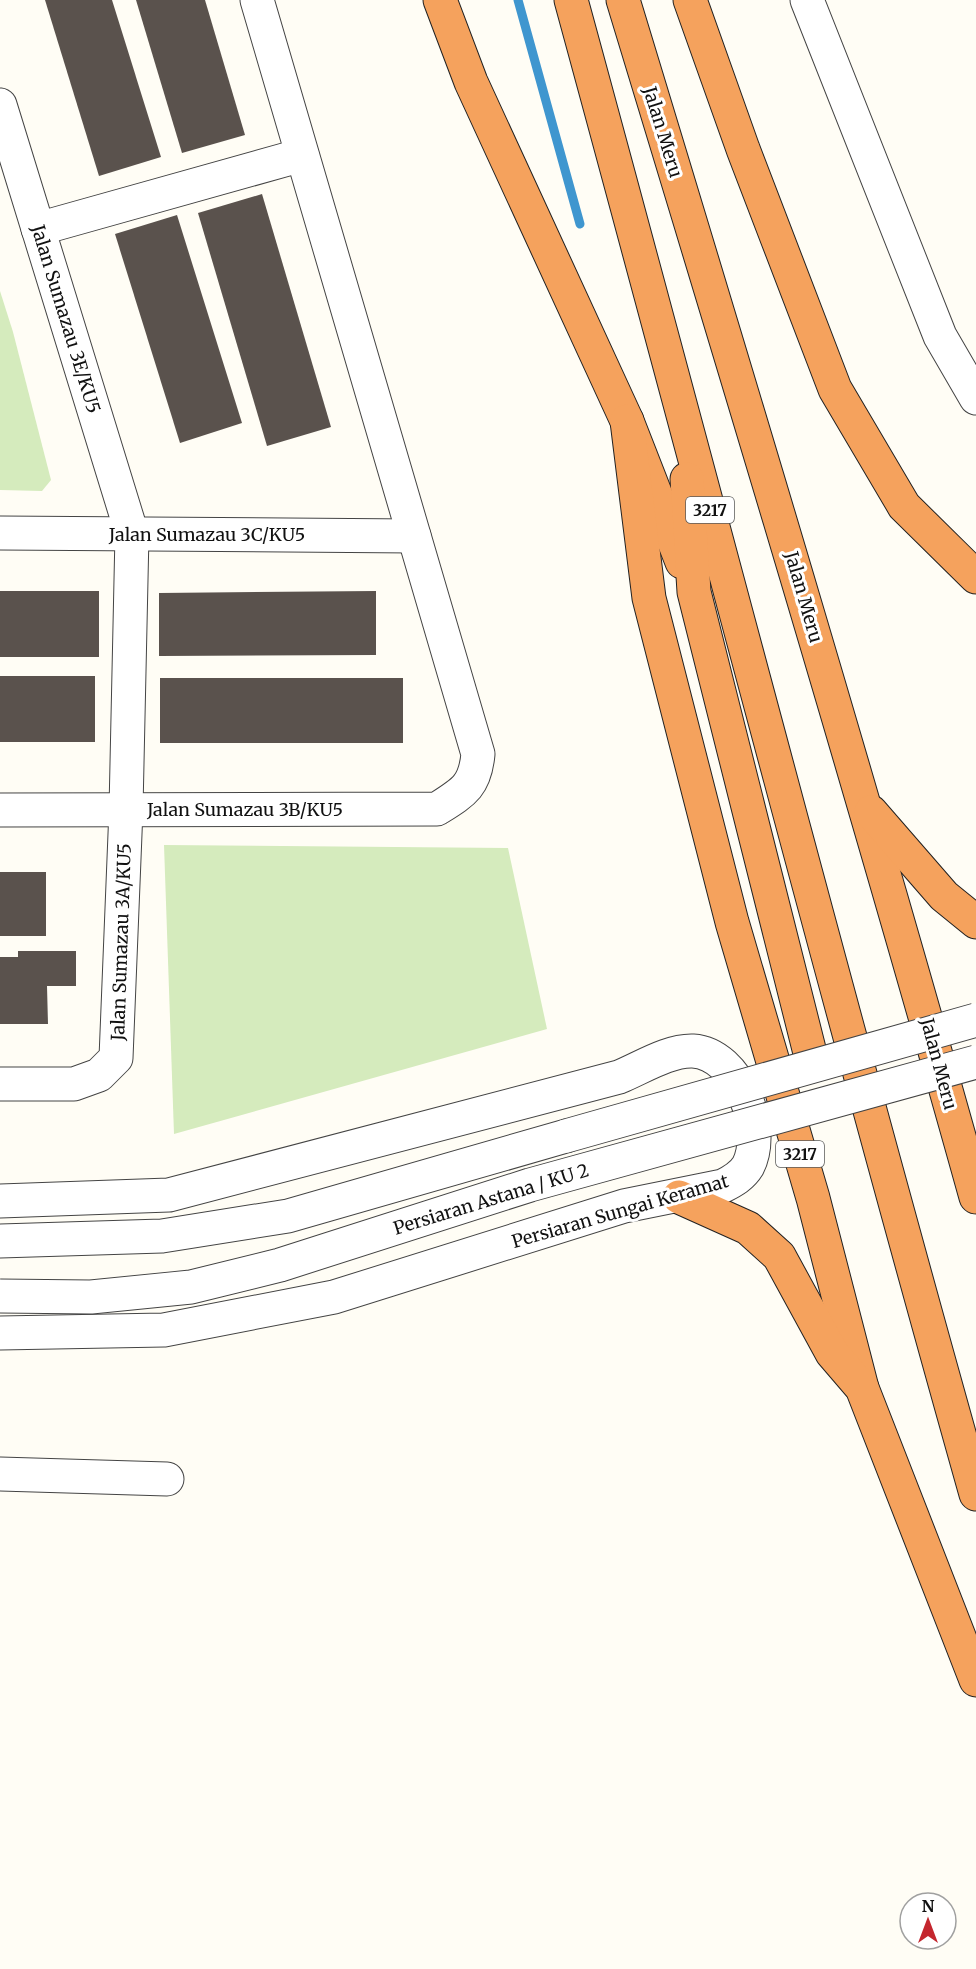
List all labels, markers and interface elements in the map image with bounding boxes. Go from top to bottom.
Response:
street label: Jalan Meru [638,83,688,180]
street label: Jalan Sumazau 3E/KU5 [26,221,106,416]
road number: 3217 [686,497,734,523]
street label: Jalan Sumazau 3C/KU5 [108,523,305,546]
street label: Jalan Meru [780,548,828,645]
street label: Jalan Sumazau 3B/KU5 [146,798,343,821]
street label: Jalan Sumazau 3A/KU5 [106,843,136,1042]
street label: Jalan Meru [915,1015,962,1112]
road number: 3217 [776,1141,824,1167]
street label: Persiaran Astana / KU 2 [390,1158,592,1240]
street label: Persiaran Sungai Keramat [509,1169,731,1253]
north arrow [898,1891,958,1951]
text: N [922,1896,935,1916]

